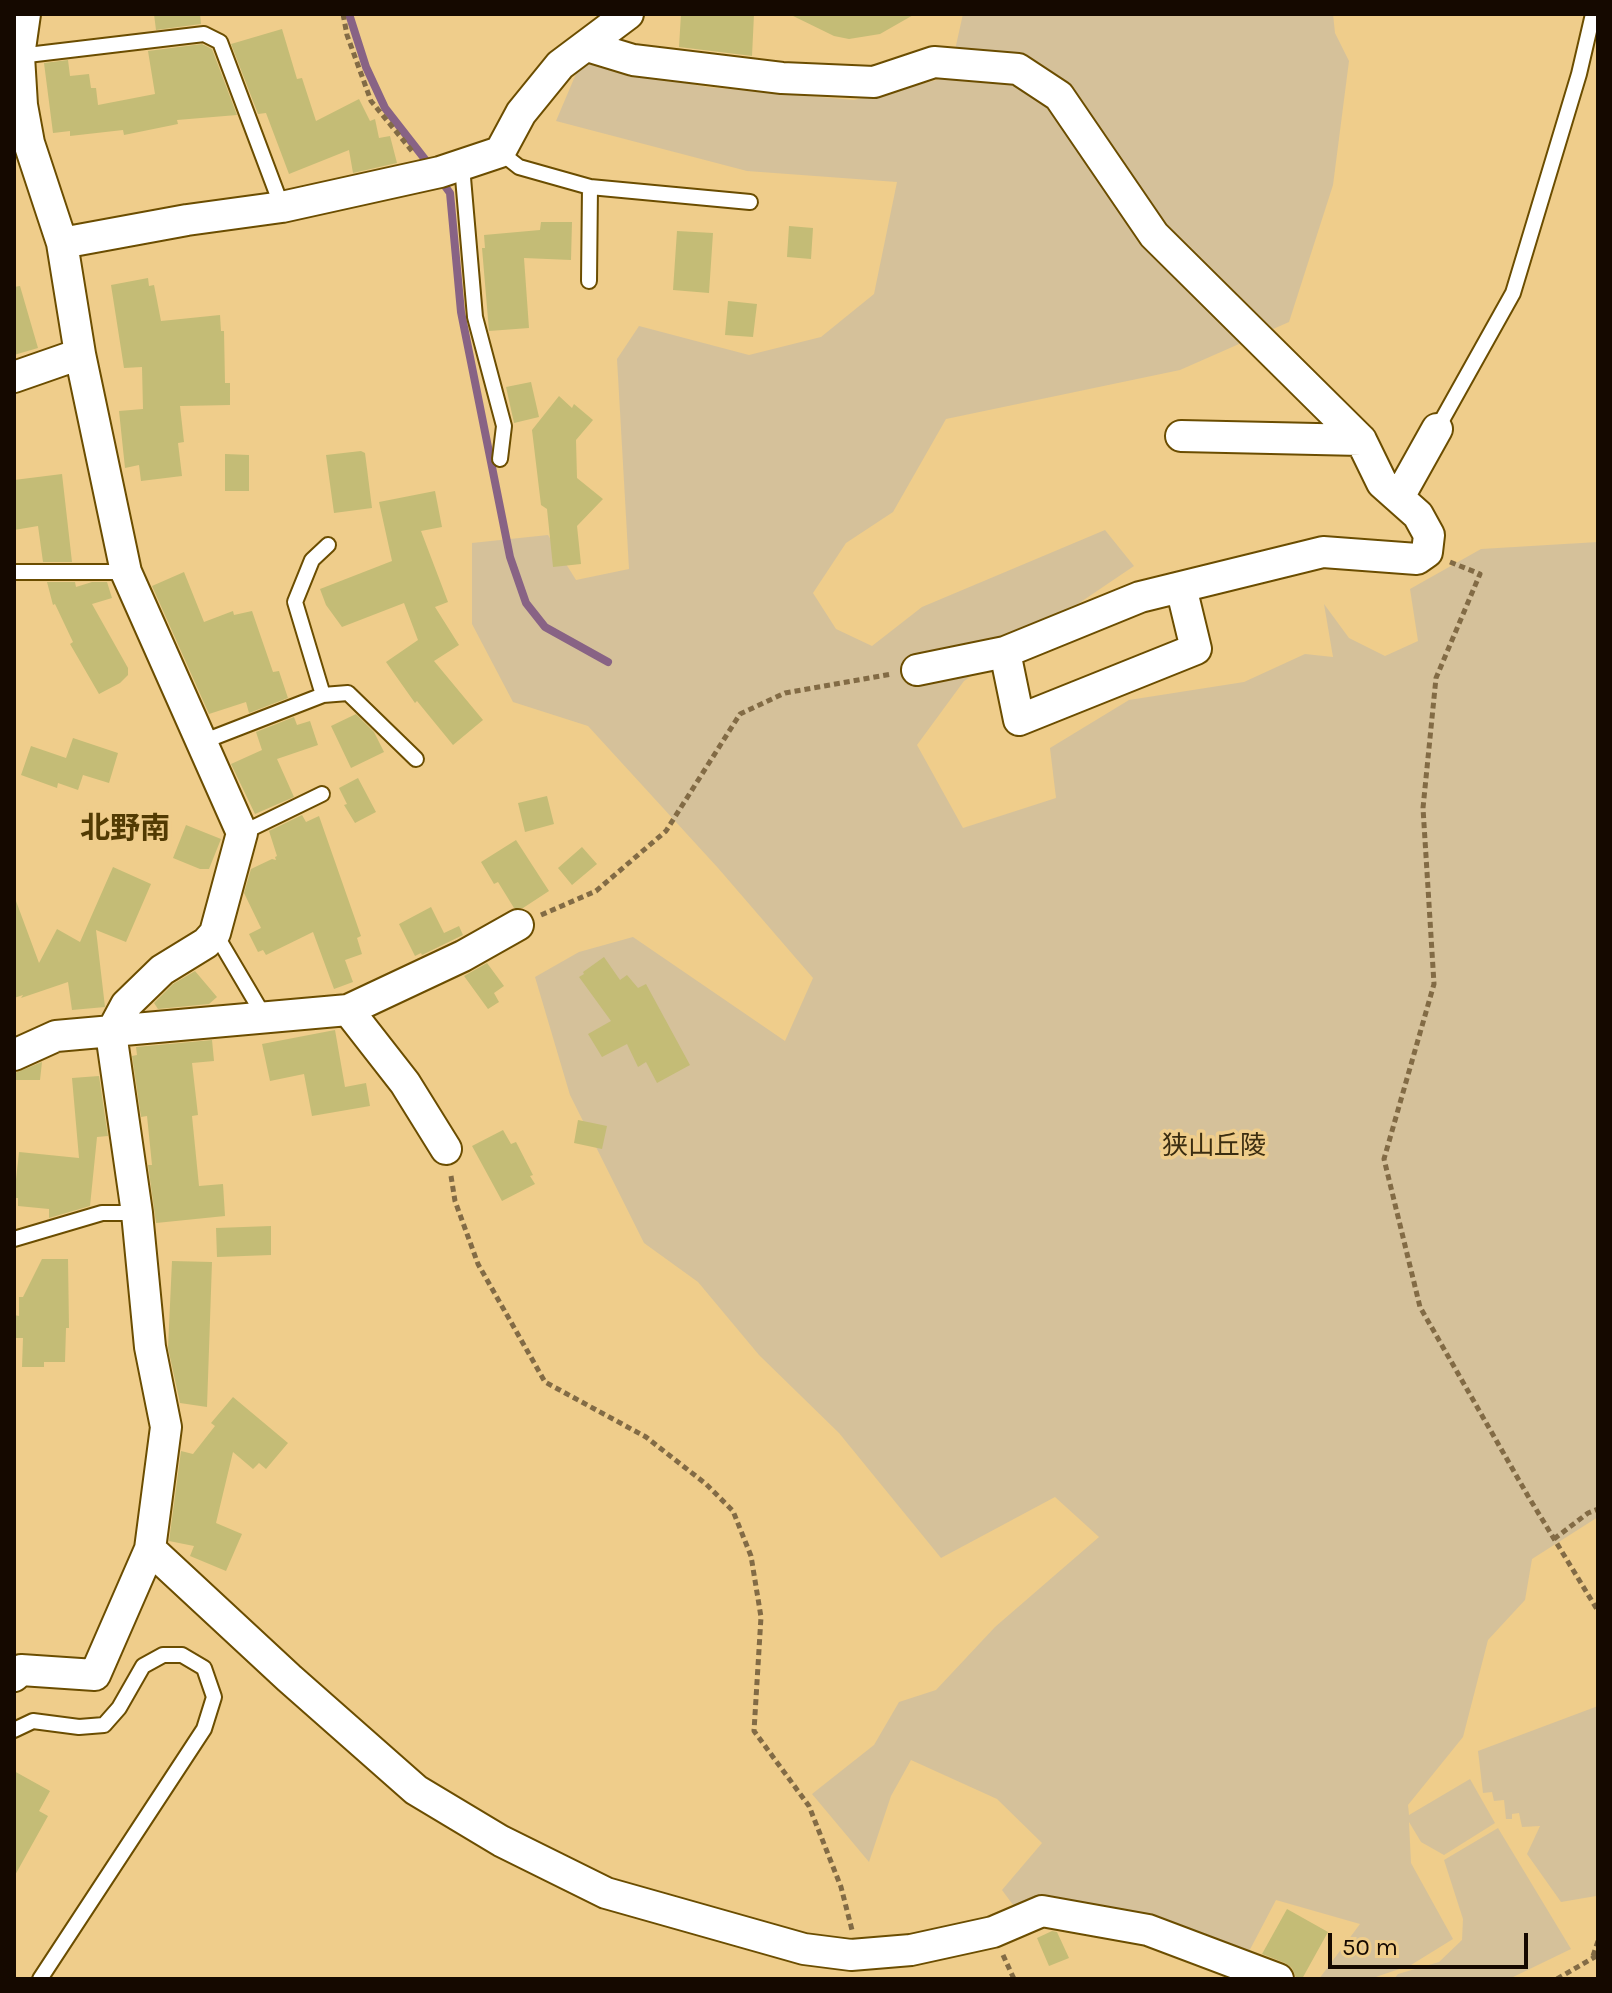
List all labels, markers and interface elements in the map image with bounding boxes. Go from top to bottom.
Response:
district label: 北野南 [80,811,170,847]
park label: 狭山丘陵 [1162,1131,1266,1163]
scale bar [1332,1917,1532,1967]
text: 50 m [1342,1933,1398,1961]

